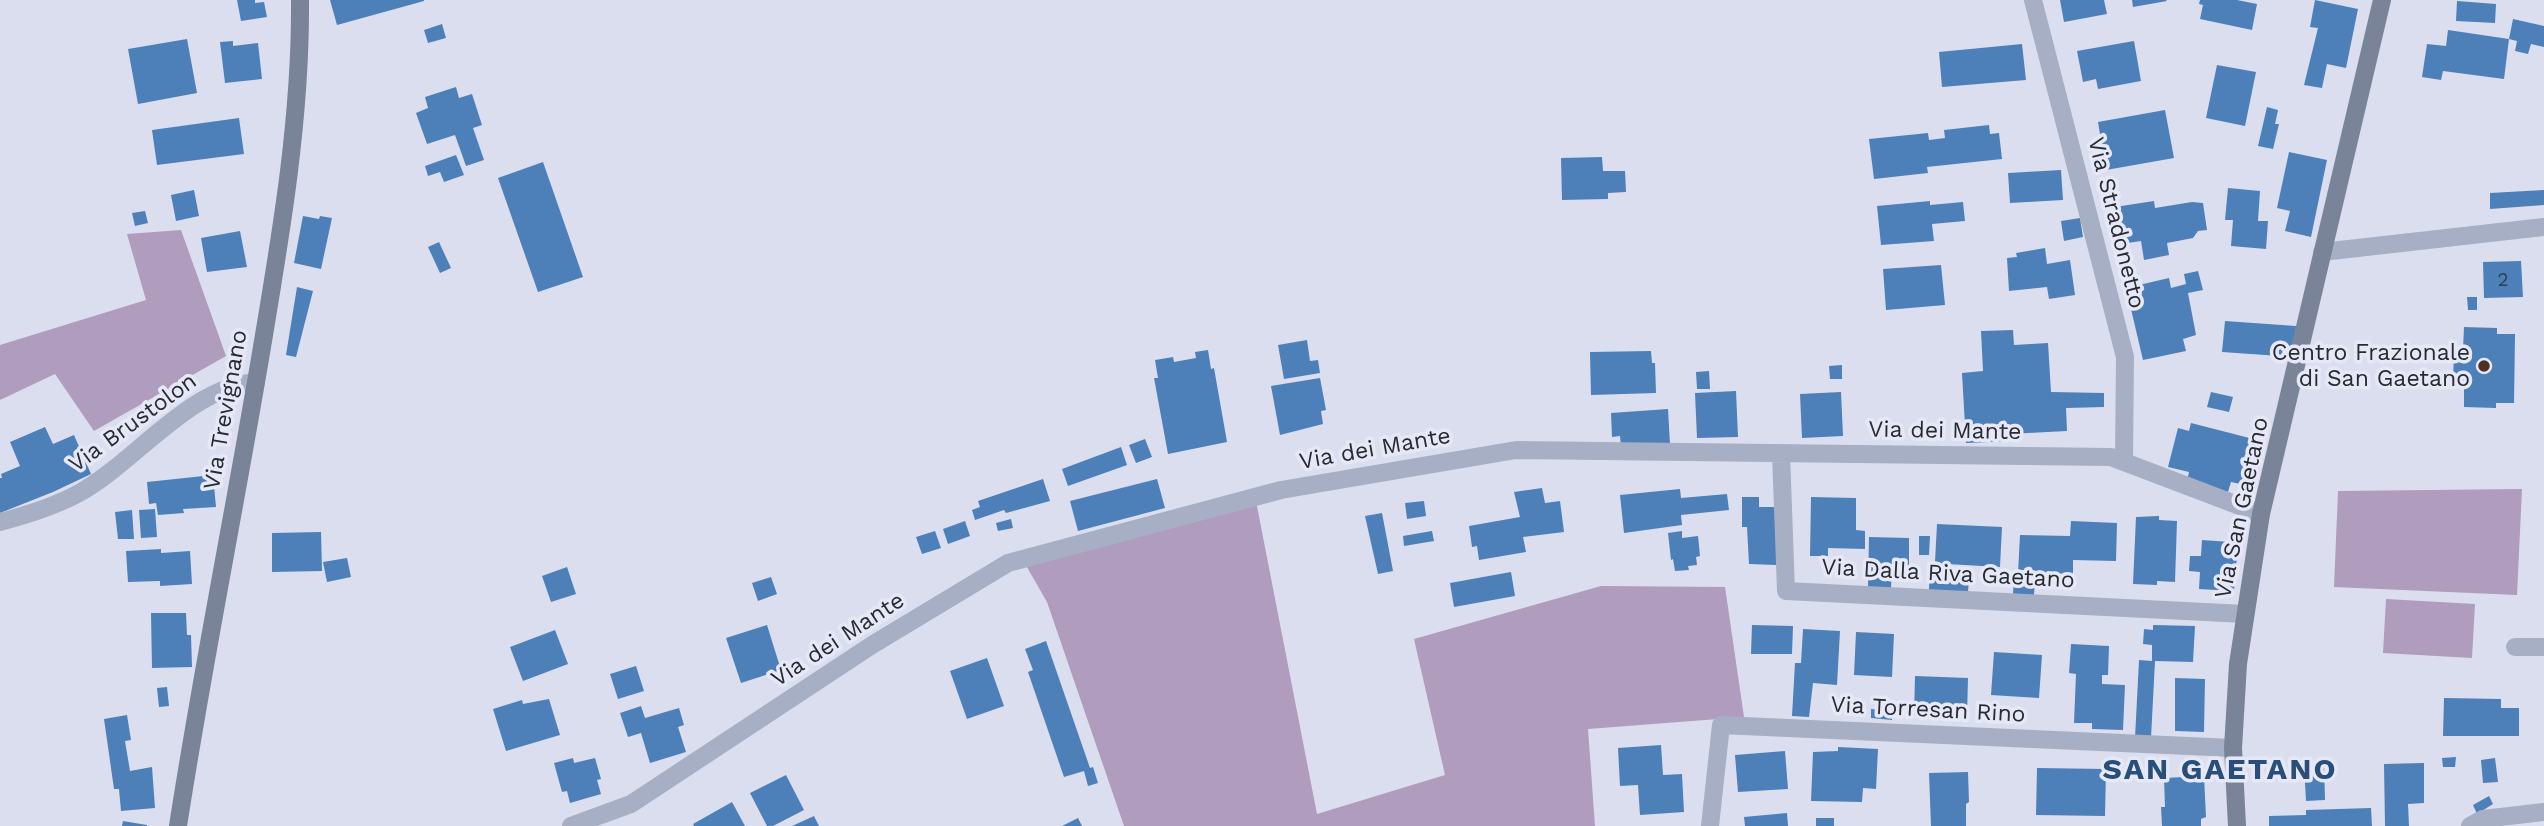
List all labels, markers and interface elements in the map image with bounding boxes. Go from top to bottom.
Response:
street label: Via Stradonetto [2081,135,2151,311]
house number: 2 [2497,269,2509,291]
street label: Via Trevignano [198,328,254,492]
place label: Centro Frazionale di San Gaetano [2272,339,2470,393]
marker: Centro Frazionale di San Gaetano [2476,358,2492,374]
street label: Via Brustolon [64,367,202,479]
street label: Via San Gaetano [2209,415,2275,601]
street label: Via dei Mante [1868,416,2022,446]
street label: Via dei Mante [1297,422,1453,476]
street label: Via Dalla Riva Gaetano [1821,554,2075,594]
street label: Via dei Mante [766,587,910,693]
street label: Via Torresan Rino [1830,691,2026,729]
district label: SAN GAETANO [2104,752,2336,788]

